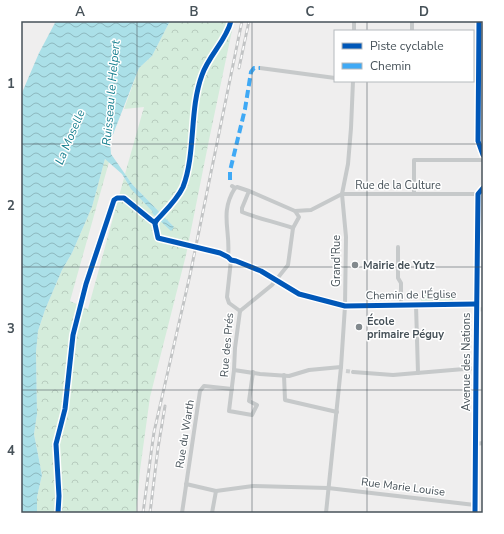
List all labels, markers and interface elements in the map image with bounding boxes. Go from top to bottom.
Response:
text: A [75,3,85,21]
text: B [190,3,199,21]
text: C [306,3,315,21]
text: D [419,3,429,21]
legend [334,30,474,82]
text: Piste cyclable [370,38,444,54]
water label: Ruisseau le Helpert [98,39,124,146]
text: Chemin [370,58,411,74]
text: 1 [7,75,15,93]
water label: La Moselle [51,106,89,167]
street label: Rue de la Culture [355,178,441,193]
text: 2 [7,197,15,215]
street label: Grand'Rue [329,235,344,287]
place label: Mairie de Yutz [363,258,435,273]
marker: Mairie de Yutz [350,260,360,270]
street label: Chemin de l'Église [366,286,457,303]
street label: Rue des Prés [217,312,237,378]
place label: École primaire Péguy [367,313,444,342]
street label: Avenue des Nations [459,313,474,411]
text: 3 [7,320,15,338]
marker: École primaire Péguy [354,322,364,332]
street label: Rue du Warth [172,399,198,469]
text: 4 [7,442,15,460]
street label: Rue Marie Louise [360,474,446,500]

